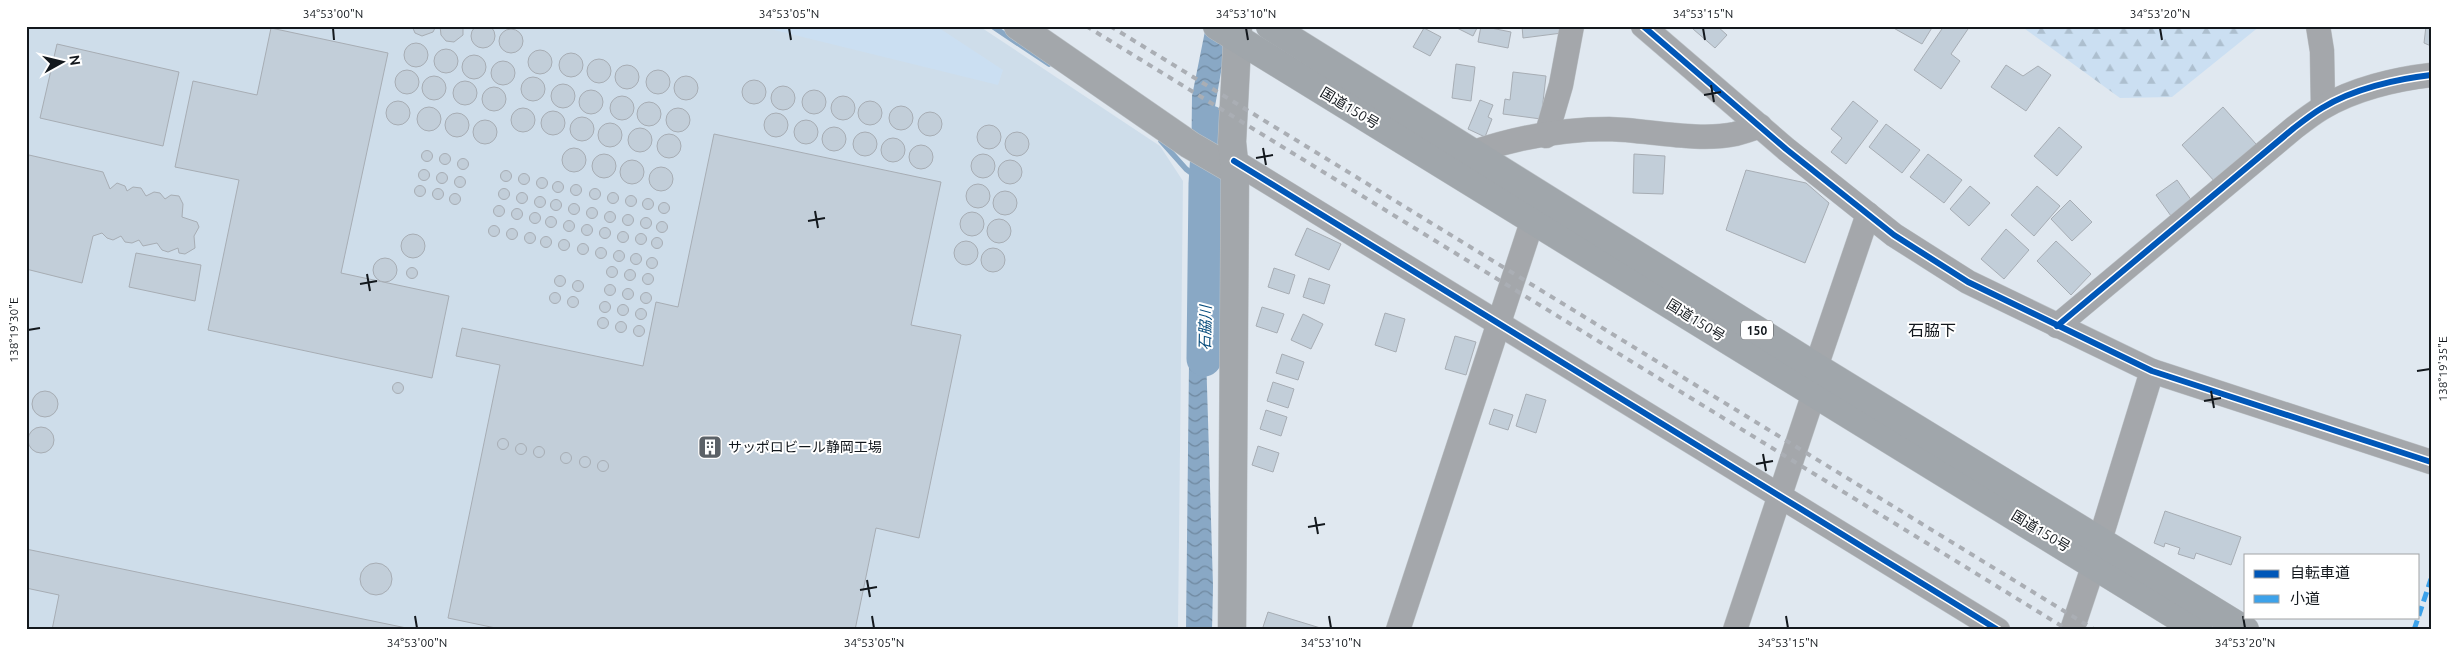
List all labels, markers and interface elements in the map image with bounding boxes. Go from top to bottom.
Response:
text: 34°53'00"N [303,7,363,20]
text: 34°53'05"N [759,7,819,20]
text: 34°53'10"N [1216,7,1276,20]
text: 34°53'15"N [1673,7,1733,20]
text: 34°53'20"N [2130,7,2190,20]
north arrow [38,38,88,88]
text: N [66,54,84,66]
street label: 国道150号 [1318,84,1382,132]
street label: 国道150号 [1664,296,1728,344]
text: 138°19'30"E [7,297,20,363]
water label: 石脇川 [1196,303,1214,351]
road number: 150 [1741,320,1773,340]
district label: 石脇下 [1908,321,1956,339]
text: 138°19'35"E [2436,336,2449,402]
building icon: サッポロビール静岡工場 [697,434,723,460]
place label: サッポロビール静岡工場 [728,439,882,455]
street label: 国道150号 [2009,507,2073,555]
legend [2244,554,2420,618]
text: 自転車道 [2290,564,2350,581]
text: 小道 [2290,590,2320,607]
text: 34°53'00"N [387,636,447,649]
text: 34°53'05"N [844,636,904,649]
text: 34°53'10"N [1301,636,1361,649]
text: 34°53'15"N [1758,636,1818,649]
text: 34°53'20"N [2215,636,2275,649]

